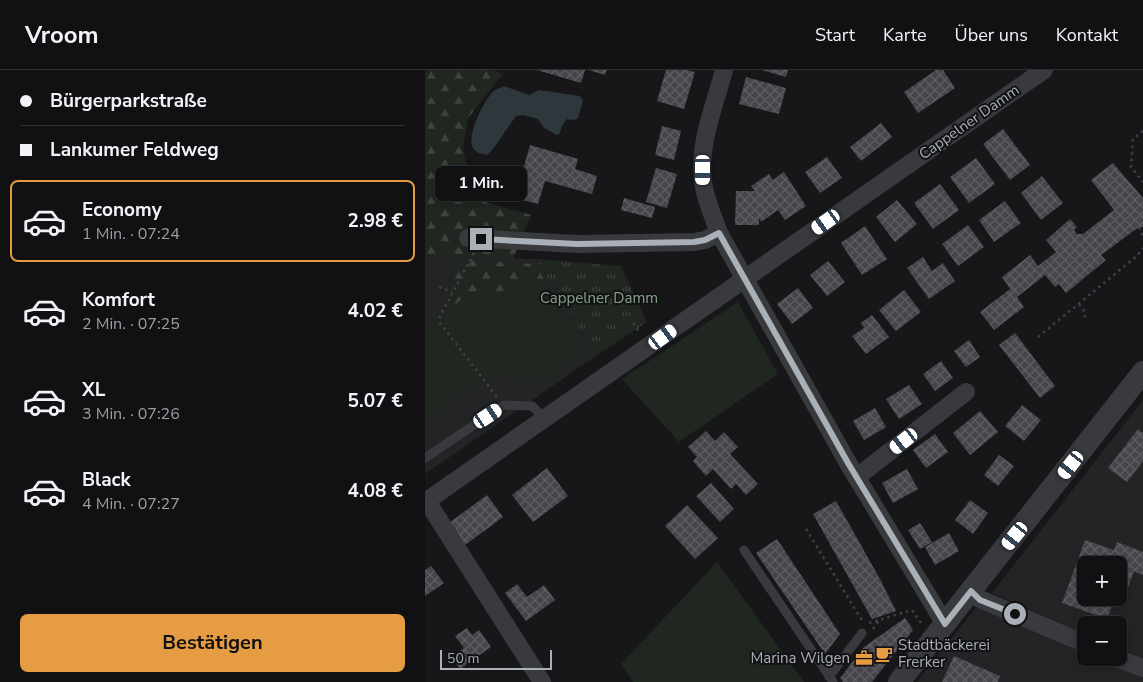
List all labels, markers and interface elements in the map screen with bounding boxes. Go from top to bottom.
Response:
text: Vroom [25,19,99,51]
text: Start [815,23,855,47]
text: Karte [883,23,927,47]
text: Über uns [955,23,1028,47]
text: Kontakt [1056,23,1118,47]
street label: Cappelner Damm [915,80,1023,164]
text: Bürgerparkstraße [50,88,207,114]
text: Lankumer Feldweg [50,137,219,163]
car [695,155,710,185]
callout: 1 Min. [435,166,527,202]
text: 1 Min. [458,172,504,194]
text: Economy [82,197,162,223]
icon: car [22,199,67,244]
car [809,207,842,237]
text: 2.98 € [348,208,403,234]
text: 1 Min. · 07:24 [82,223,180,245]
route end [470,228,492,250]
text: Komfort [82,287,155,313]
park label: Cappelner Damm [540,288,658,308]
icon: car [22,289,67,334]
text: 4.02 € [348,298,403,324]
text: 2 Min. · 07:25 [82,313,180,335]
car [646,322,679,352]
text: XL [82,377,105,403]
icon: car [22,379,67,424]
text: 5.07 € [348,388,403,414]
car [471,401,504,431]
text: 3 Min. · 07:26 [82,403,180,425]
car [887,426,920,456]
car [1055,449,1086,481]
text: Black [82,467,131,493]
icon: car [22,469,67,514]
text: 4.08 € [348,478,403,504]
text: 4 Min. · 07:27 [82,493,180,515]
car [999,520,1030,552]
map controls [1077,556,1127,666]
button: + [1077,556,1127,606]
route start [1004,603,1026,625]
button: Bestätigen [20,614,405,672]
button: − [1077,616,1127,666]
place label: Stadtbäckerei Frerker [898,635,990,672]
cafe icon: Stadtbäckerei Frerker [874,644,894,664]
scale bar [440,647,553,670]
place label: Marina Wilgen [750,648,850,668]
office icon: Marina Wilgen [854,648,874,668]
text: 50 m [447,649,479,668]

